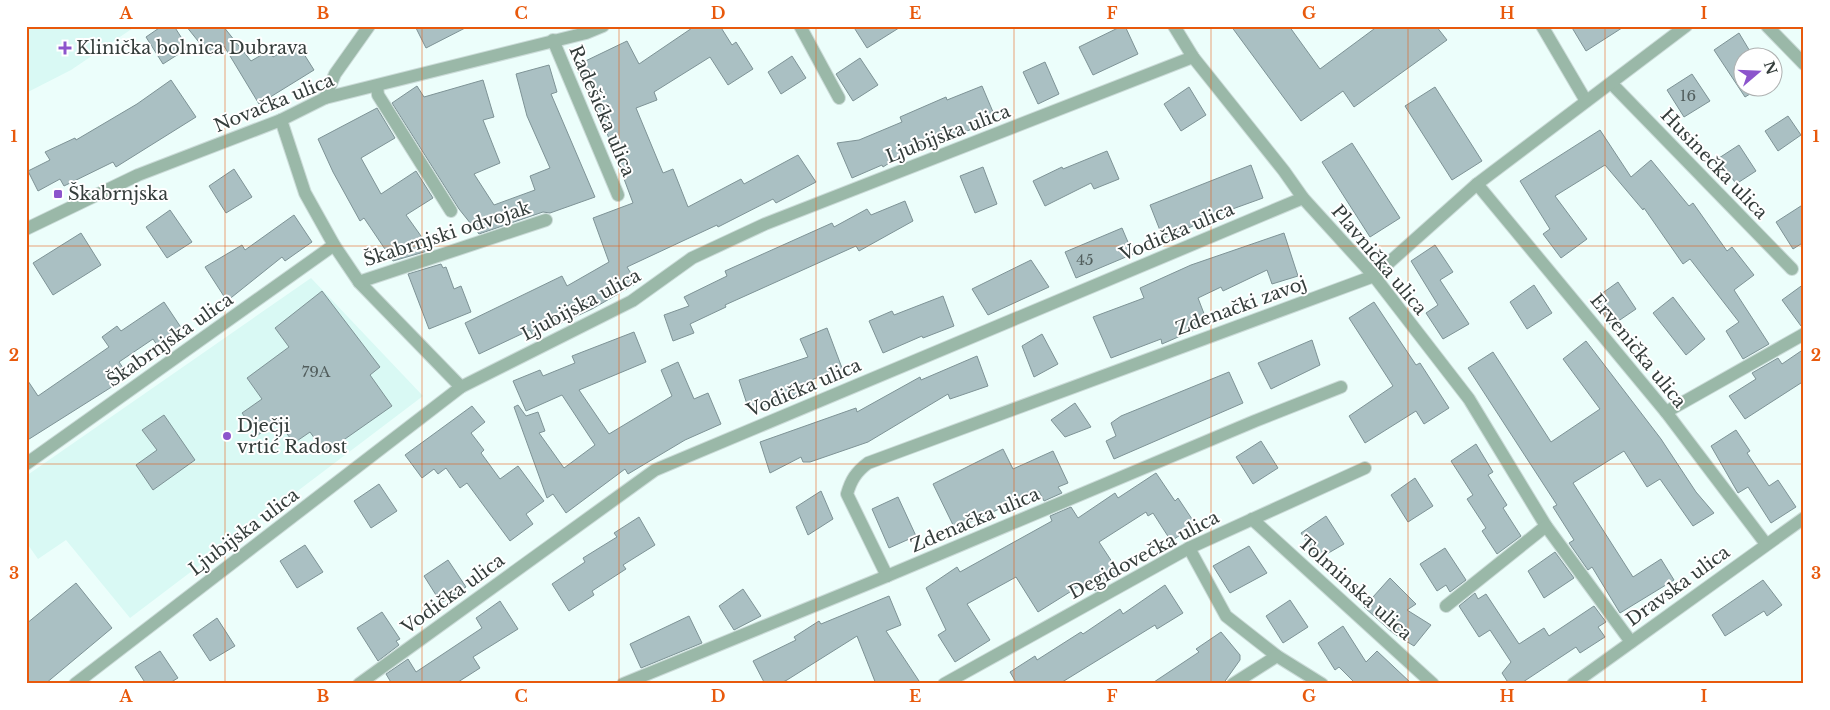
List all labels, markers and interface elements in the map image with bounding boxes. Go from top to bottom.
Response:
text: A [119,3,134,23]
text: B [317,3,330,23]
text: C [514,3,528,23]
text: D [711,3,725,23]
text: E [909,3,921,23]
text: F [1106,3,1118,23]
text: G [1302,3,1316,23]
text: H [1499,3,1515,23]
text: I [1701,3,1708,23]
place label: Klinička bolnica Dubrava [76,37,307,59]
marker: Klinička bolnica Dubrava [58,41,72,55]
street label: Radešićka ulica [564,42,640,180]
north arrow [1732,48,1782,98]
text: N [1760,59,1781,77]
street label: Novačka ulica [211,69,337,137]
house number: 16 [1680,86,1696,105]
street label: Ljubijska ulica [883,100,1013,168]
street label: Husinečka ulica [1656,104,1772,224]
text: 1 [11,126,18,146]
text: 1 [1813,126,1820,146]
place label: Škabrnjska [68,182,168,205]
marker: Škabrnjska [52,188,64,200]
street label: Škabrnjski odvojak [360,196,533,271]
street label: Vodička ulica [1116,198,1237,266]
street label: Plavnička ulica [1327,201,1431,319]
house number: 45 [1076,250,1094,269]
street label: Ljubijska ulica [518,264,644,346]
street label: Zdenački zavoj [1172,272,1310,340]
street label: Škabrnjska ulica [102,287,237,392]
street label: Ervenička ulica [1585,290,1691,413]
text: 2 [9,345,19,365]
text: 2 [1811,345,1821,365]
street label: Vodička ulica [743,354,864,422]
house number: 79A [302,362,331,381]
place label: Dječji vrtić Radost [237,415,348,458]
marker: Dječji vrtić Radost [221,430,233,442]
street label: Zdenačka ulica [907,483,1043,557]
street label: Ljubijska ulica [185,484,303,580]
street label: Degidovečka ulica [1065,506,1223,604]
street label: Tolminska ulica [1293,531,1417,645]
street label: Dravska ulica [1622,541,1734,631]
street label: Vodička ulica [396,549,509,639]
text: 3 [9,563,19,583]
text: 3 [1811,563,1821,583]
text: A [119,686,134,706]
text: B [317,686,330,706]
text: C [514,686,528,706]
text: D [711,686,725,706]
text: E [909,686,921,706]
text: F [1106,686,1118,706]
text: G [1302,686,1316,706]
text: H [1499,686,1515,706]
text: I [1701,686,1708,706]

